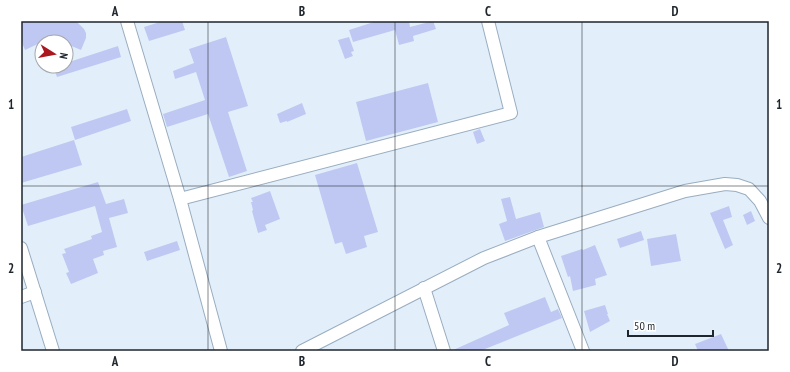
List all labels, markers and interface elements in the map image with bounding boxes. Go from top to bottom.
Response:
text: A [111,3,119,20]
text: B [299,3,305,20]
text: C [485,3,491,20]
text: D [672,3,679,20]
north arrow [34,34,74,74]
text: N [56,52,71,60]
text: 1 [8,96,14,113]
text: 1 [776,96,782,113]
text: 2 [8,260,14,277]
text: 2 [776,260,782,277]
scale bar [628,312,713,338]
text: 50 m [634,318,655,333]
text: A [111,353,119,370]
text: B [299,353,305,370]
text: C [485,353,491,370]
text: D [672,353,679,370]

